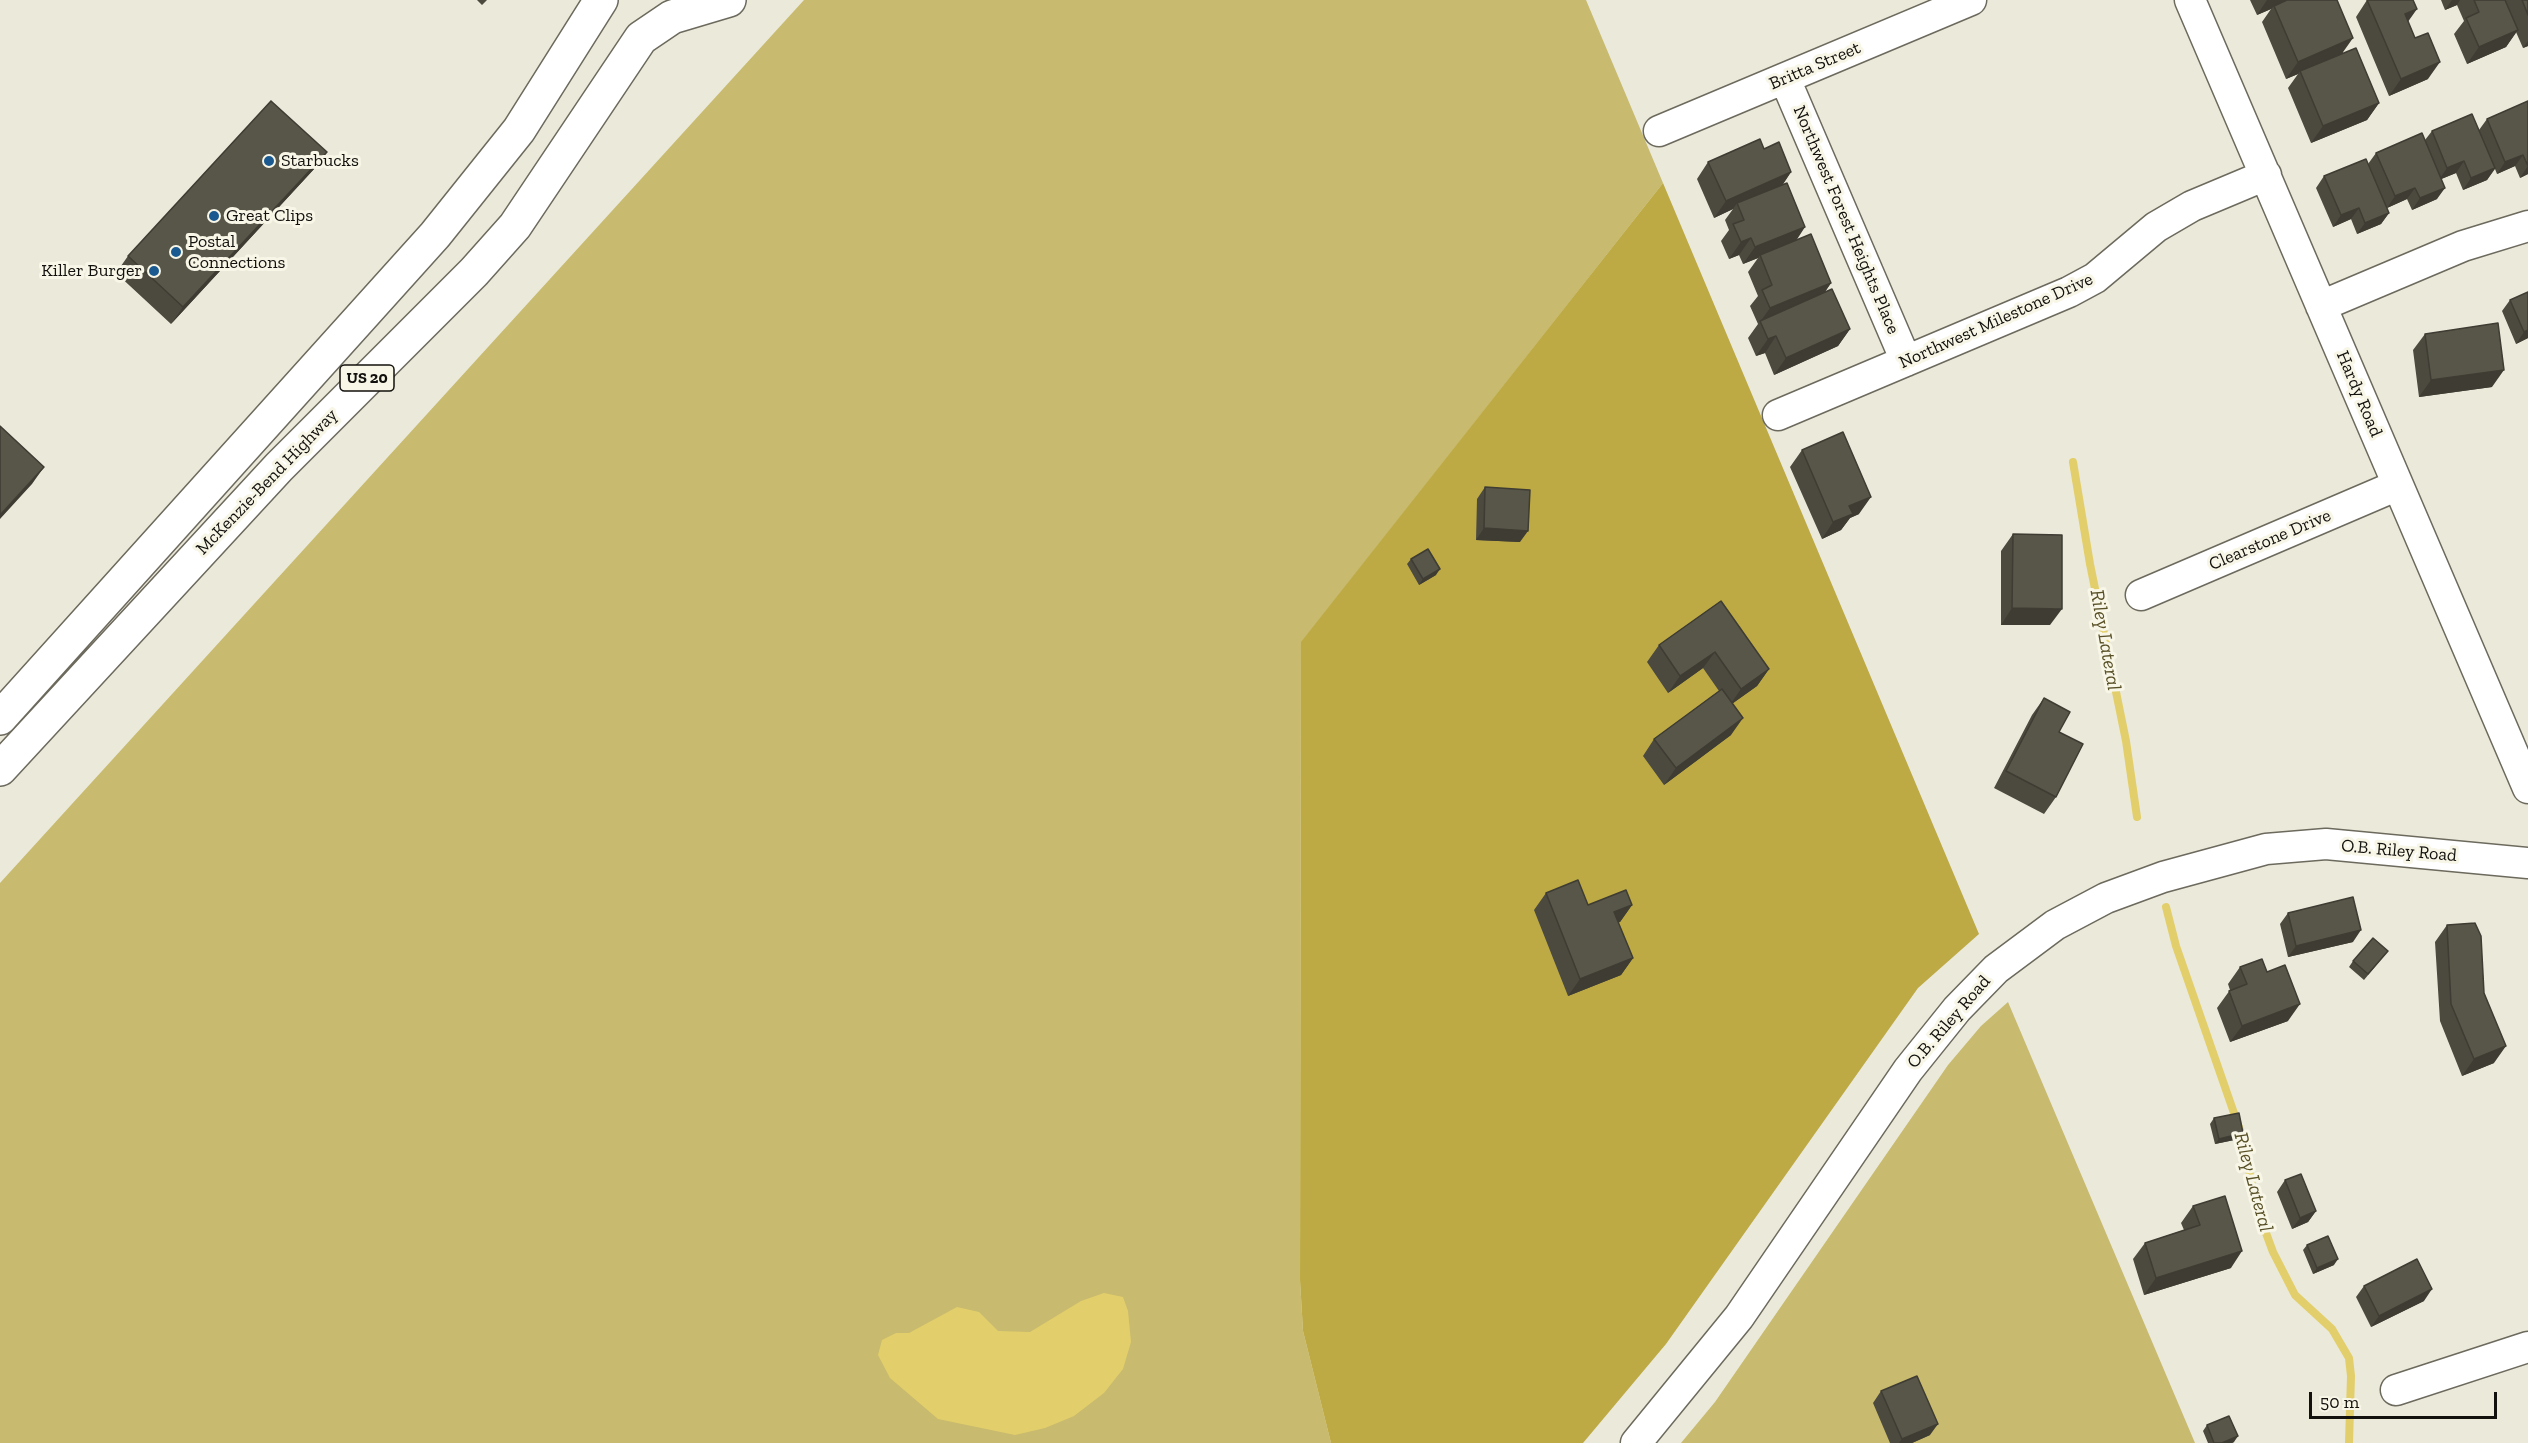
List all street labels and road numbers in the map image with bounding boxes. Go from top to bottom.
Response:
street label: Britta Street [1766,37,1864,95]
street label: Northwest Forest Heights Place [1788,102,1904,338]
street label: Northwest Milestone Drive [1896,268,2096,374]
street label: Hardy Road [2331,348,2387,440]
road number: US 20 [340,365,394,391]
street label: McKenzie-Bend Highway [192,405,342,559]
street label: Clearstone Drive [2206,505,2334,575]
street label: O.B. Riley Road [2340,835,2458,867]
street label: O.B. Riley Road [1903,971,1995,1073]

